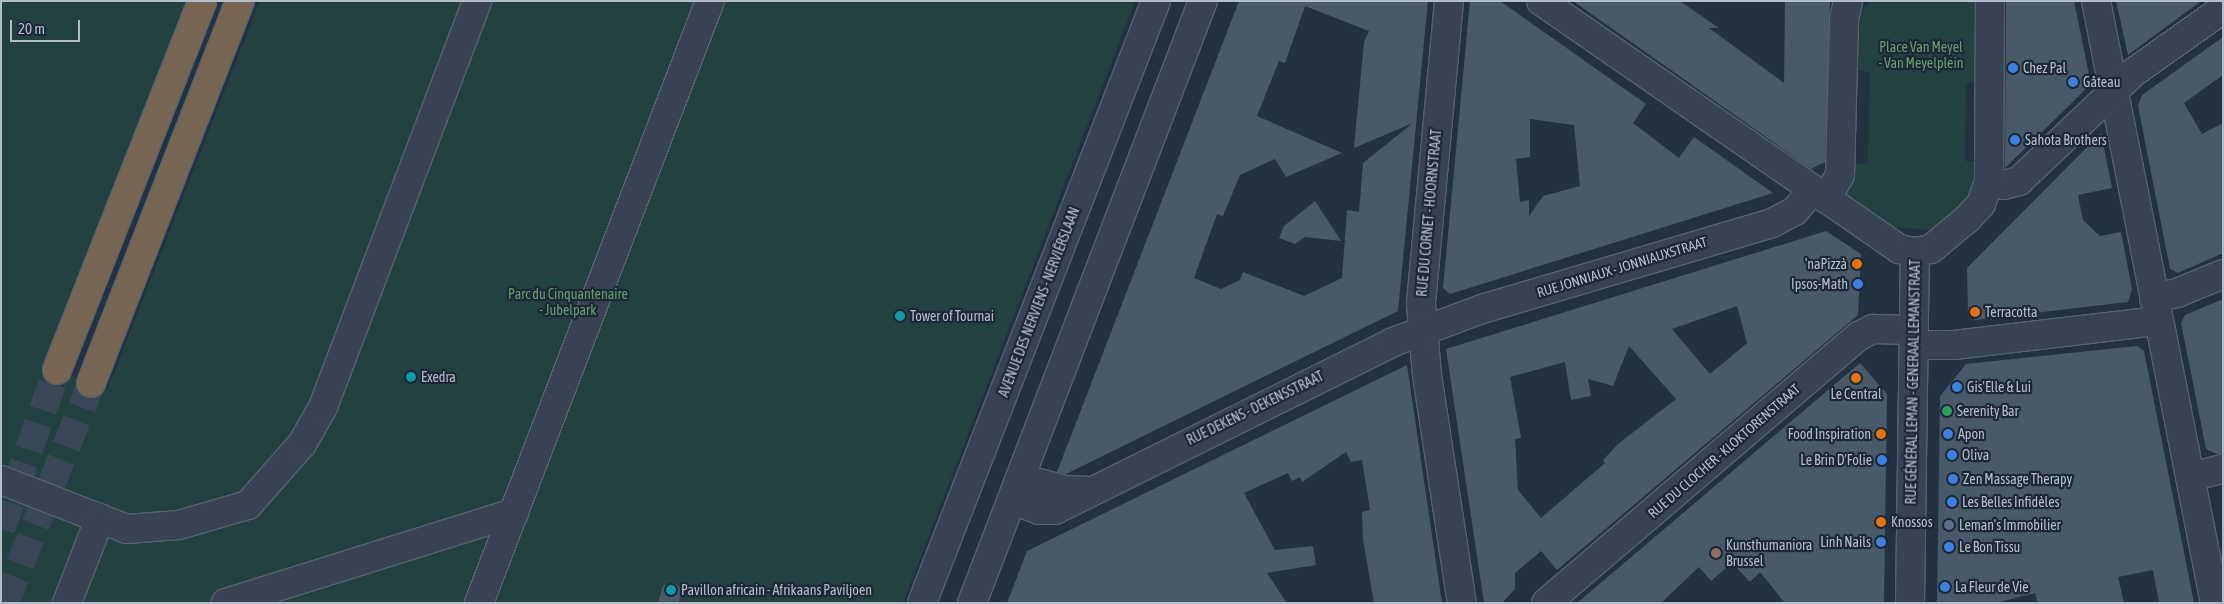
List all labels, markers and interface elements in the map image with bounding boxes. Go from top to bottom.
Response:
scale bar [12,10,82,42]
text: 20 m [18,20,45,37]
park label: Place Van Meyel - Van Meyelplein [1879,39,1963,72]
place label: Chez Pal [2023,60,2066,76]
marker: Chez Pal [2007,62,2019,74]
place label: Gâteau [2083,74,2120,90]
marker: Gâteau [2067,76,2079,88]
street label: RUE DU CORNET - HOORNSTRAAT [1413,129,1445,297]
place label: Sahota Brothers [2025,132,2107,148]
marker: Sahota Brothers [2009,134,2021,146]
street label: AVENUE DES NERVIENS - NERVIËRSLAAN [995,205,1083,399]
street label: RUE JONNIAUX - JONNIAUXSTRAAT [1535,233,1709,301]
place label: 'naPizzà [1805,256,1847,272]
marker: 'naPizzà [1851,258,1863,270]
street label: RUE GÉNÉRAL LEMAN - GENERAAL LEMANSTRAAT [1902,259,1924,505]
place label: Ipsos-Math [1791,276,1848,292]
marker: Ipsos-Math [1852,278,1864,290]
park label: Parc du Cinquantenaire - Jubelpark [508,286,628,318]
place label: Terracotta [1985,304,2037,320]
marker: Terracotta [1969,306,1981,318]
place label: Tower of Tournai [910,308,994,324]
marker: Tower of Tournai [894,310,906,322]
street label: RUE DEKENS - DEKENSSTRAAT [1184,367,1326,449]
place label: Exedra [421,369,456,385]
marker: Exedra [405,371,417,383]
marker: Le Central [1850,372,1862,384]
place label: Gis'Elle & Lui [1967,379,2031,395]
street label: RUE DU CLOCHER - KLOKTORENSTRAAT [1644,380,1804,522]
marker: Gis'Elle & Lui [1951,381,1963,393]
place label: Le Central [1830,386,1882,402]
place label: Serenity Bar [1957,403,2019,419]
marker: Serenity Bar [1941,405,1953,417]
place label: Food Inspiration [1788,426,1871,442]
place label: Apon [1958,426,1985,442]
marker: Food Inspiration [1875,428,1887,440]
marker: Apon [1942,428,1954,440]
place label: Oliva [1962,447,1989,463]
marker: Oliva [1946,449,1958,461]
place label: Le Brin D'Folie [1800,452,1872,468]
marker: Le Brin D'Folie [1876,454,1888,466]
place label: Zen Massage Therapy [1963,471,2072,487]
marker: Zen Massage Therapy [1947,473,1959,485]
place label: Les Belles Infidèles [1962,494,2059,510]
marker: Les Belles Infidèles [1946,496,1958,508]
place label: Knossos [1891,514,1933,530]
marker: Knossos [1875,516,1887,528]
place label: Leman's Immobilier [1959,517,2061,533]
marker: Leman's Immobilier [1943,519,1955,531]
place label: Linh Nails [1820,534,1871,550]
marker: Linh Nails [1875,536,1887,548]
place label: Kunsthumaniora Brussel [1726,537,1812,570]
place label: Le Bon Tissu [1959,539,2020,555]
marker: Le Bon Tissu [1943,541,1955,553]
marker: Kunsthumaniora Brussel [1710,547,1722,559]
place label: La Fleur de Vie [1955,579,2029,595]
marker: La Fleur de Vie [1939,581,1951,593]
place label: Pavillon africain - Afrikaans Paviljoen [681,582,872,598]
marker: Pavillon africain - Afrikaans Paviljoen [665,584,677,596]

